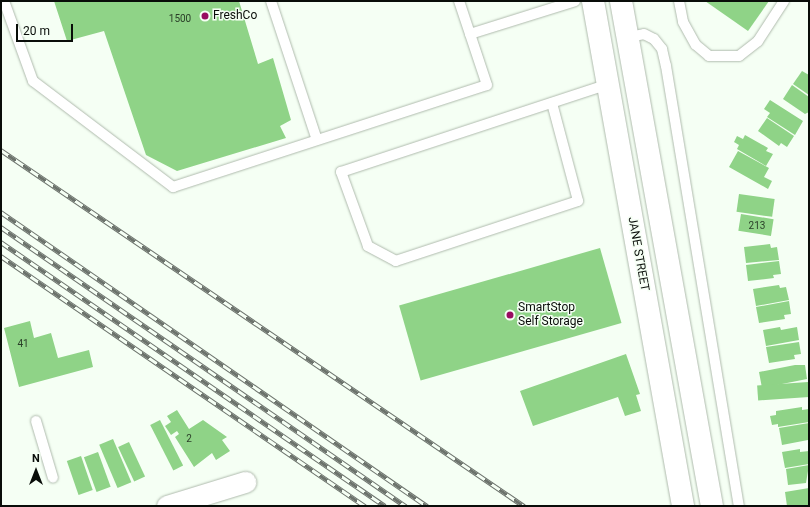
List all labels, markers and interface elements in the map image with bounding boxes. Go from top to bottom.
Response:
place label: FreshCo [213,9,257,23]
marker: FreshCo [200,11,210,21]
house number: 1500 [169,13,191,25]
scale bar [18,16,75,42]
text: 20 m [23,24,50,38]
street label: JANE STREET [624,216,652,292]
house number: 213 [749,220,765,232]
place label: SmartStop Self Storage [518,301,583,329]
marker: SmartStop Self Storage [505,310,515,320]
house number: 41 [17,338,29,350]
house number: 2 [186,433,192,445]
north arrow [16,451,56,491]
text: N [32,452,40,465]

